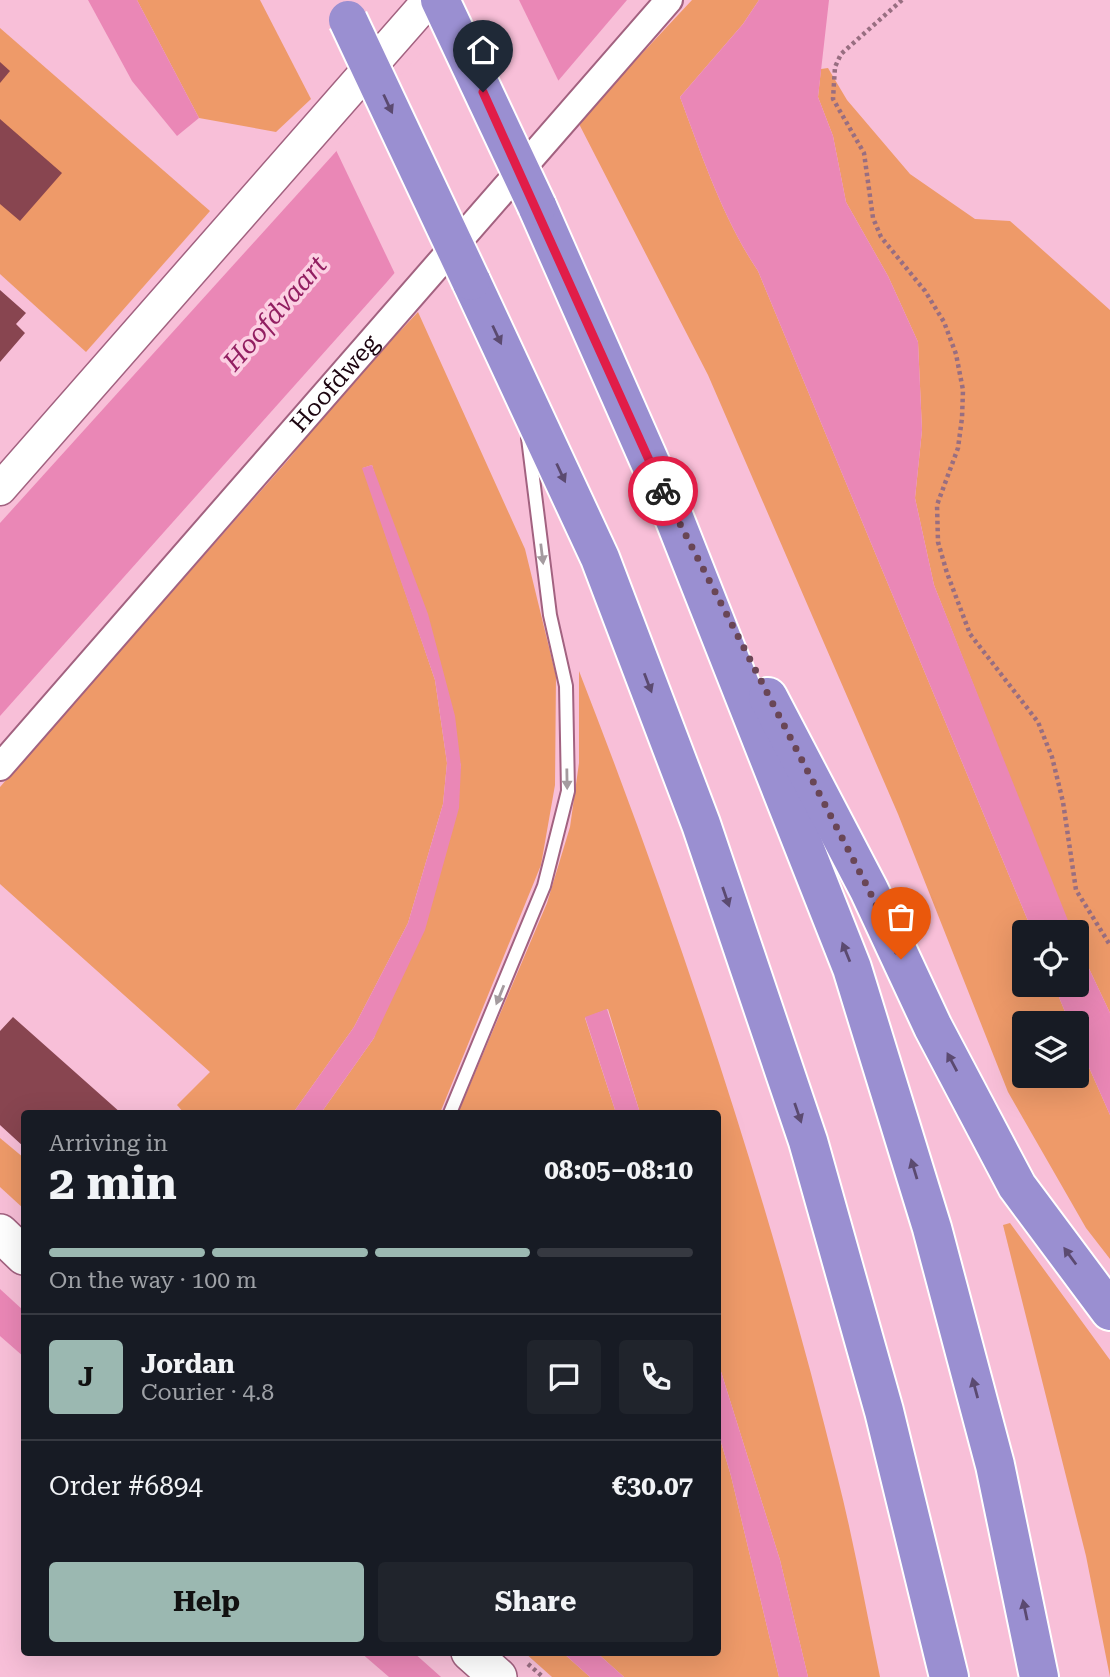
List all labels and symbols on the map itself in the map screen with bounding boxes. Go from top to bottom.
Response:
pin [453,20,513,92]
one-way arrow [382,94,394,114]
water label: Hoofdvaart [216,249,333,377]
one-way arrow [491,325,503,345]
street label: Hoofdweg [285,329,385,438]
courier [628,456,698,526]
one-way arrow [555,463,567,483]
one-way arrow [537,543,548,565]
one-way arrow [643,673,654,694]
one-way arrow [561,768,573,790]
one-way arrow [721,886,732,907]
pin [871,887,931,959]
one-way arrow [841,942,852,963]
one-way arrow [494,985,505,1006]
one-way arrow [946,1053,958,1072]
one-way arrow [794,1102,804,1123]
one-way arrow [908,1159,919,1180]
one-way arrow [1062,1248,1077,1266]
one-way arrow [969,1377,980,1399]
one-way arrow [1020,1599,1031,1621]

